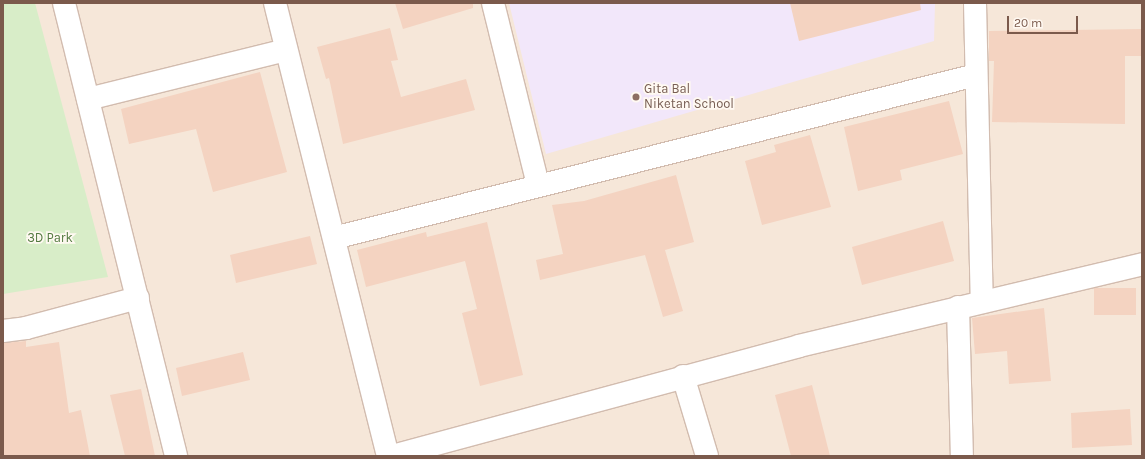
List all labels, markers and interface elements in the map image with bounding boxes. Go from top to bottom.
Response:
scale bar [1009,8,1080,34]
text: 20 m [1014,16,1042,30]
place label: Gita Bal Niketan School [644,82,734,113]
marker: Gita Bal Niketan School [631,92,641,102]
park label: 3D Park [27,230,73,246]

